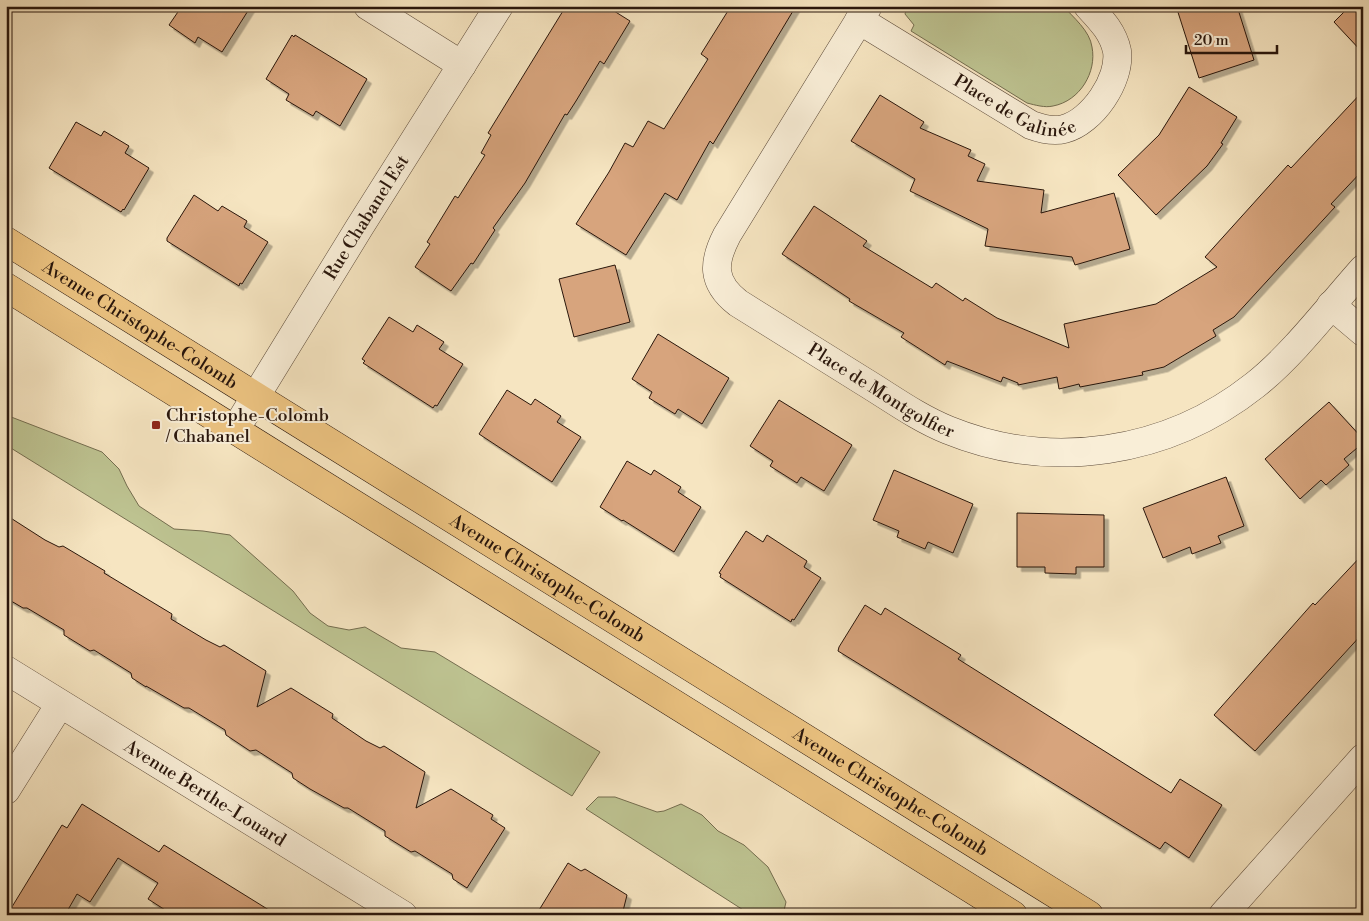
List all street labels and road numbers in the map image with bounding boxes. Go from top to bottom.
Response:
street label: Place de Galinée [949,69,1080,142]
street label: Rue Chabanel Est [319,150,414,284]
street label: Avenue Christophe-Colomb [37,254,242,394]
street label: Place de Montgolfier [804,338,958,443]
street label: Avenue Christophe-Colomb [445,508,650,648]
street label: Avenue Christophe-Colomb [788,721,993,861]
street label: Avenue Berthe-Louard [119,734,291,852]

